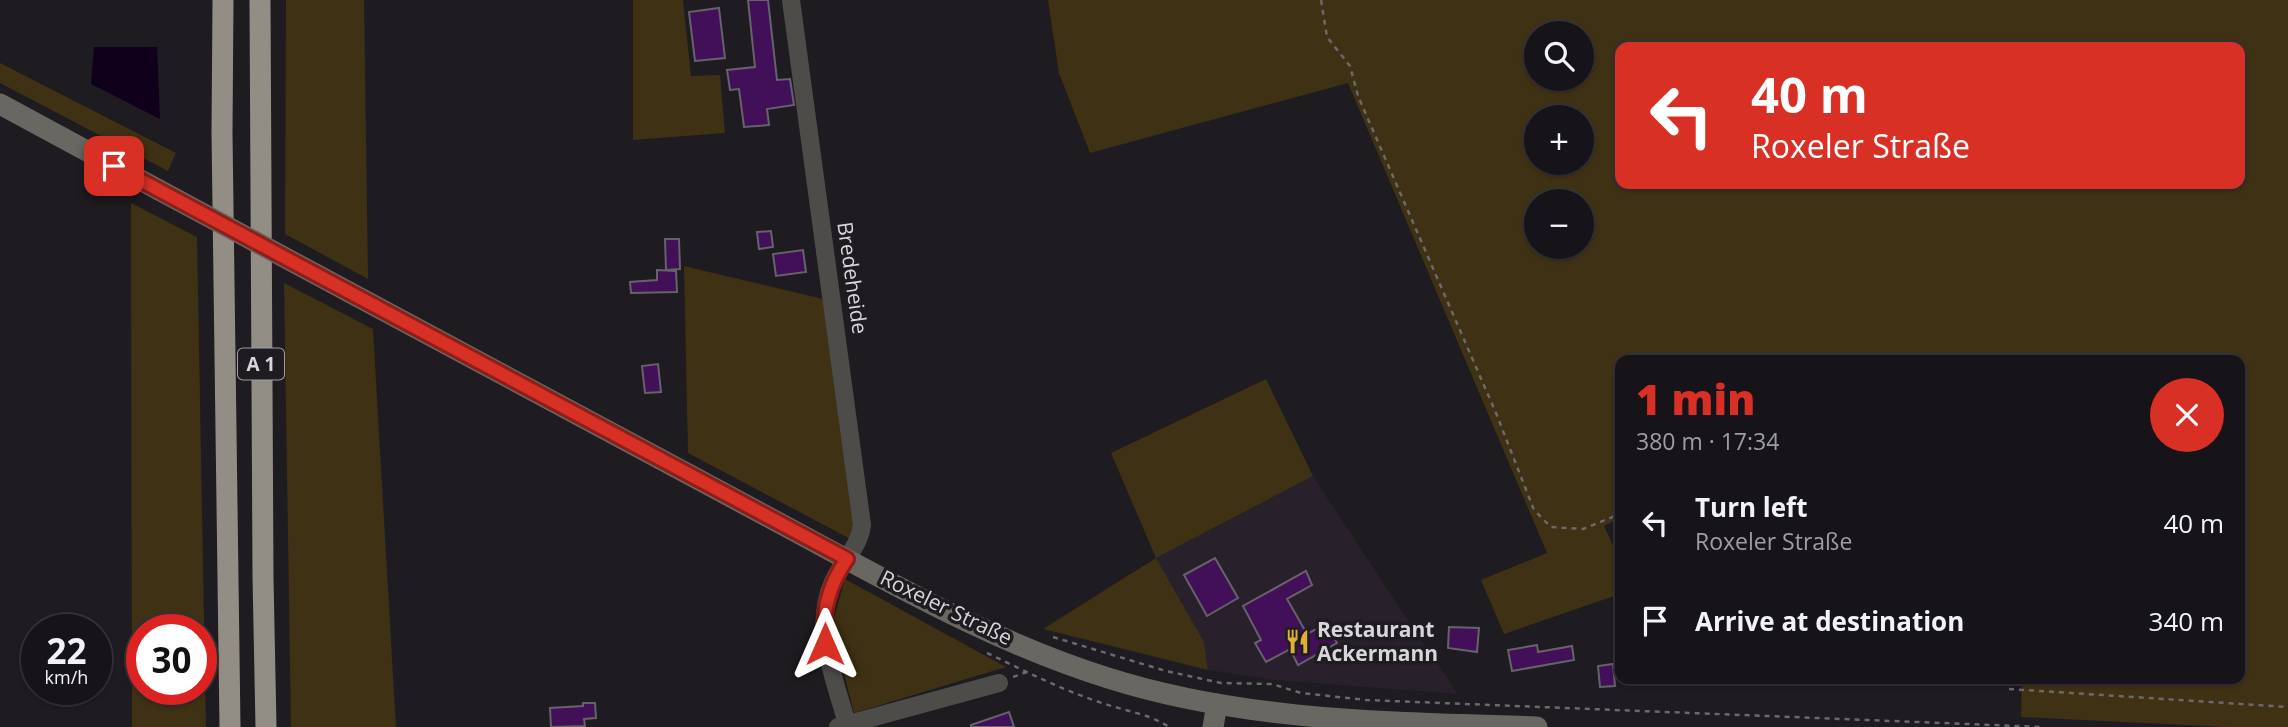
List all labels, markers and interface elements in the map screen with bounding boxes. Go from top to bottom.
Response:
map controls [1524,21,1594,259]
button: search [1524,21,1594,91]
text: 40 m [1751,61,1868,127]
icon: left [1636,70,1727,161]
button: + [1524,105,1594,175]
text: Roxeler Straße [1751,124,1970,167]
pin [84,136,144,196]
icon: arrive [95,147,133,185]
button: − [1524,189,1594,259]
street label: Bredeheide [831,220,875,336]
road number: A 1 [238,348,284,380]
text: 1 min [1636,370,1755,427]
button: close [2150,378,2224,452]
text: 380 m · 17:34 [1636,425,1779,457]
text: Turn left [1695,489,1807,525]
icon: left [1636,504,1674,542]
text: 40 m [2163,505,2224,541]
text: Roxeler Straße [1695,525,1852,557]
street label: Roxeler Straße [876,563,1017,651]
icon: arrive [1636,602,1674,640]
text: Arrive at destination [1695,603,1964,639]
text: 340 m [2149,603,2224,639]
position arrow [788,607,862,681]
speed limit sign: 30 [126,614,217,705]
place label: Restaurant Ackermann [1317,615,1438,667]
text: 22 [46,627,87,674]
restaurant icon: Restaurant Ackermann [1283,628,1311,656]
text: km/h [45,665,88,689]

